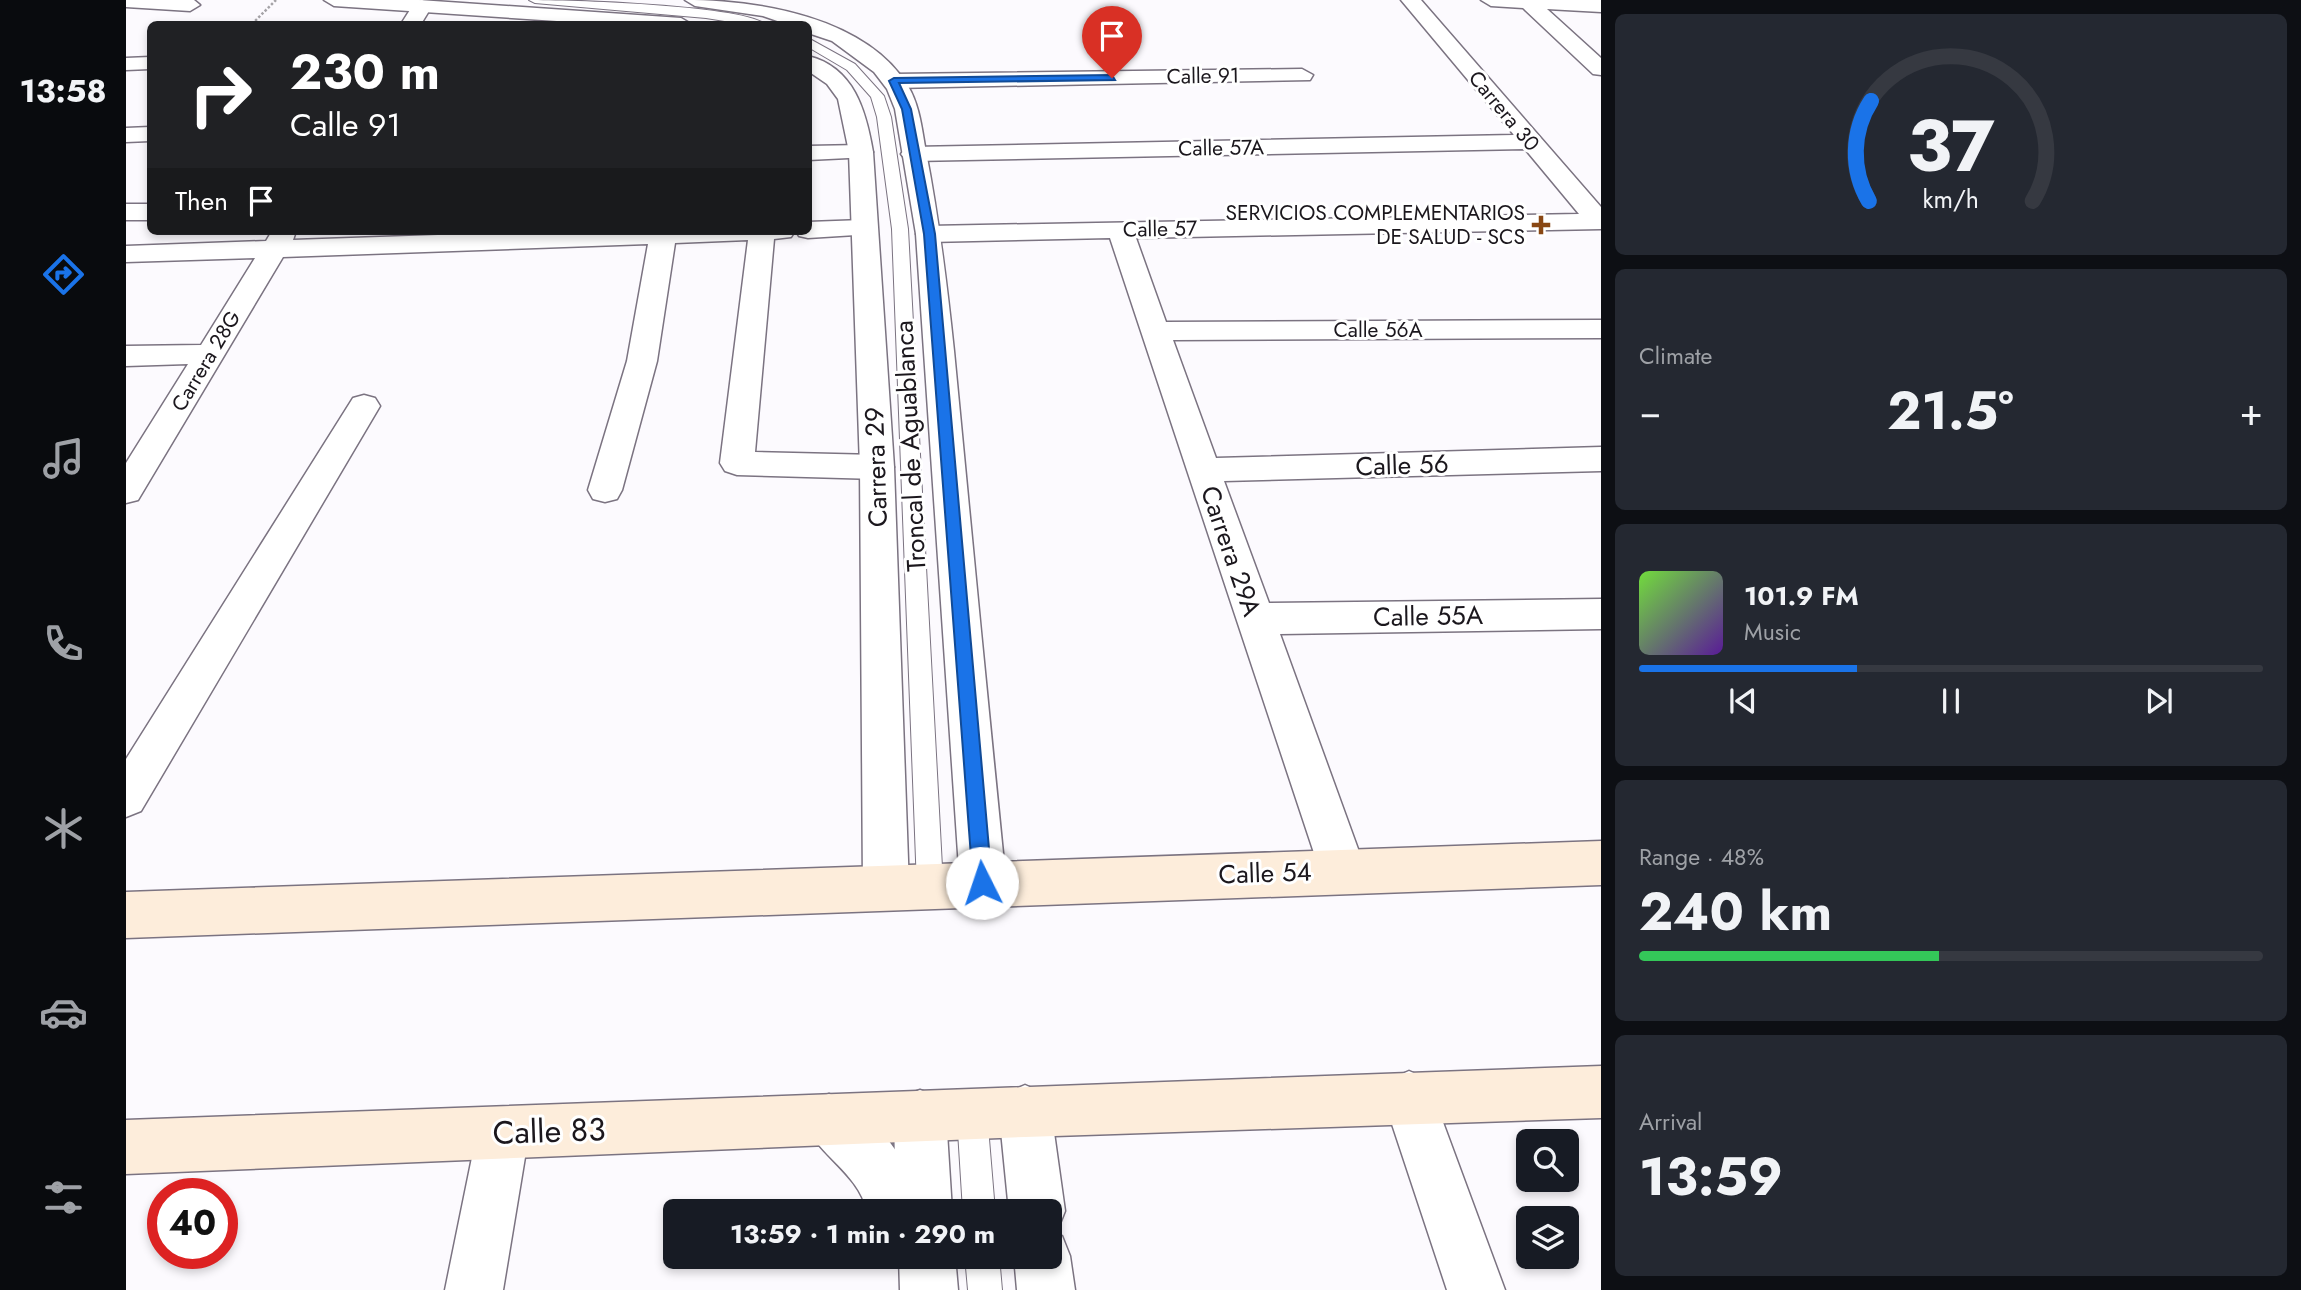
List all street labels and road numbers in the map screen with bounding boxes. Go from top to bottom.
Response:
street label: Calle 91 [1166,60,1240,92]
street label: Carrera 30 [1461,64,1547,158]
street label: Calle 57A [1178,132,1264,164]
street label: Calle 57 [1123,213,1197,245]
street label: Carrera 28G [164,305,248,417]
street label: Calle 56A [1333,315,1423,345]
street label: Troncal de Aguablanca [884,320,936,572]
street label: Carrera 29 [855,406,897,528]
street label: Calle 56 [1355,444,1449,486]
street label: Carrera 29A [1191,481,1271,622]
street label: Calle 55A [1373,596,1484,636]
street label: Calle 54 [1218,852,1312,894]
street label: Calle 83 [492,1106,606,1156]

